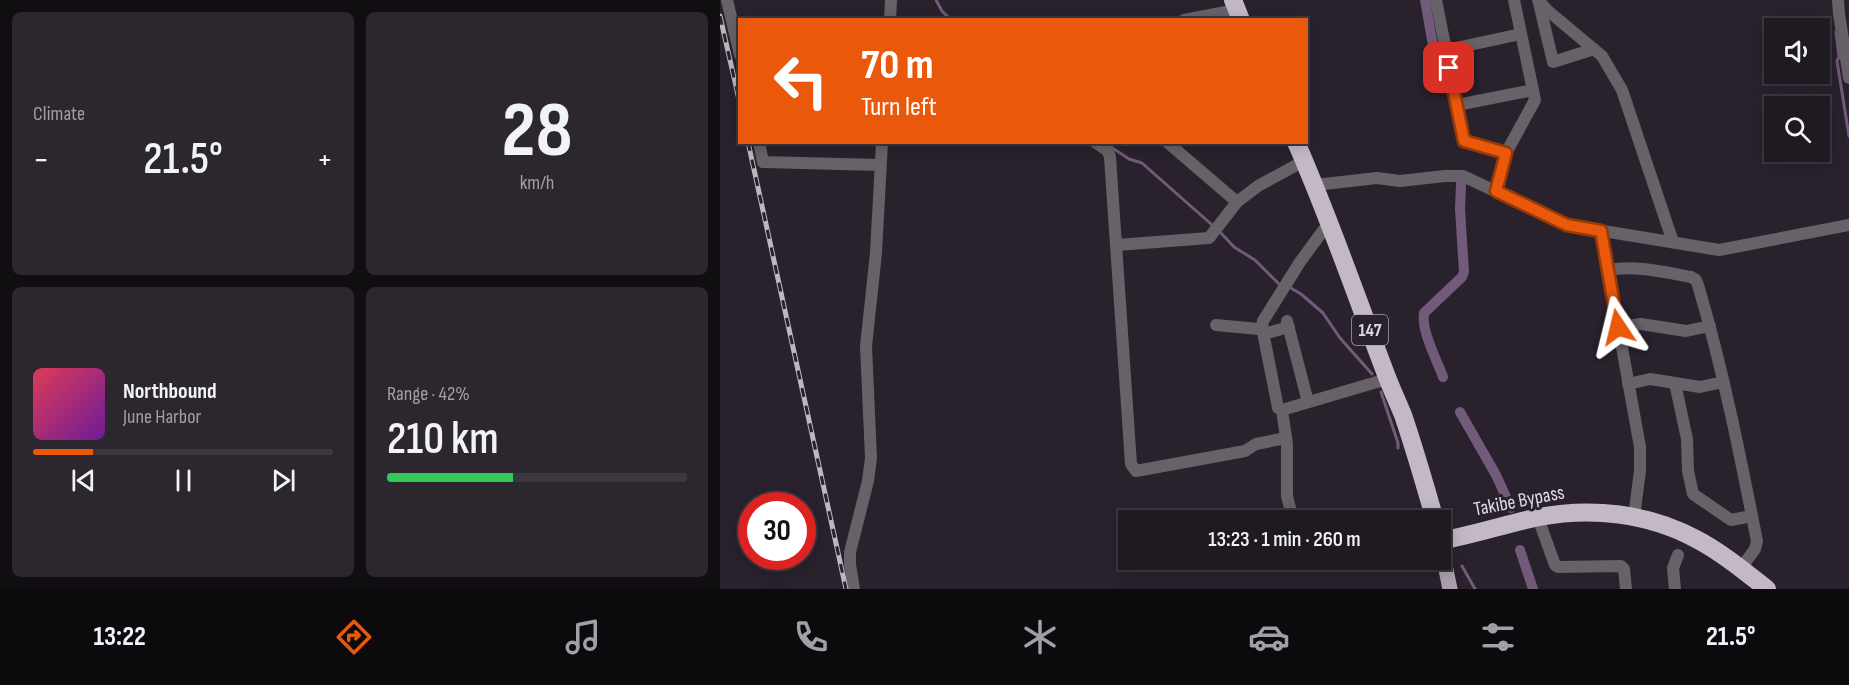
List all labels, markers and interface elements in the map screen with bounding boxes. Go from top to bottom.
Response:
map controls [1764,18,1830,162]
button: sound [1764,18,1830,84]
text: 70 m [861,40,934,91]
icon: left [762,42,840,120]
pin [1423,42,1474,93]
icon: arrive [1432,51,1465,84]
text: 28 [502,85,572,178]
text: Turn left [861,91,937,123]
button: search [1764,96,1830,162]
text: Climate [33,102,85,126]
text: 21.5° [143,132,223,187]
text: − [33,140,49,180]
text: + [317,140,333,180]
text: km/h [520,171,554,195]
position arrow [1586,295,1650,359]
road number: 147 [1352,315,1388,345]
text: Northbound [123,378,217,405]
text: Range · 42% [387,382,470,406]
text: June Harbor [123,405,201,429]
text: 210 km [387,412,499,467]
icon: previous [67,464,100,497]
icon: pause [167,464,200,497]
icon: next [267,464,300,497]
street label: Takibe Bypass [1472,480,1566,522]
speed limit sign: 30 [738,492,816,570]
text: 13:23 · 1 min · 260 m [1208,526,1361,553]
icon: directions [333,616,375,658]
icon: music [562,616,604,658]
icon: phone [790,616,832,658]
icon: climate [1019,616,1061,658]
icon: car [1248,616,1290,658]
icon: filters [1477,616,1519,658]
text: 13:22 [93,621,146,653]
text: 21.5° [1706,621,1756,653]

